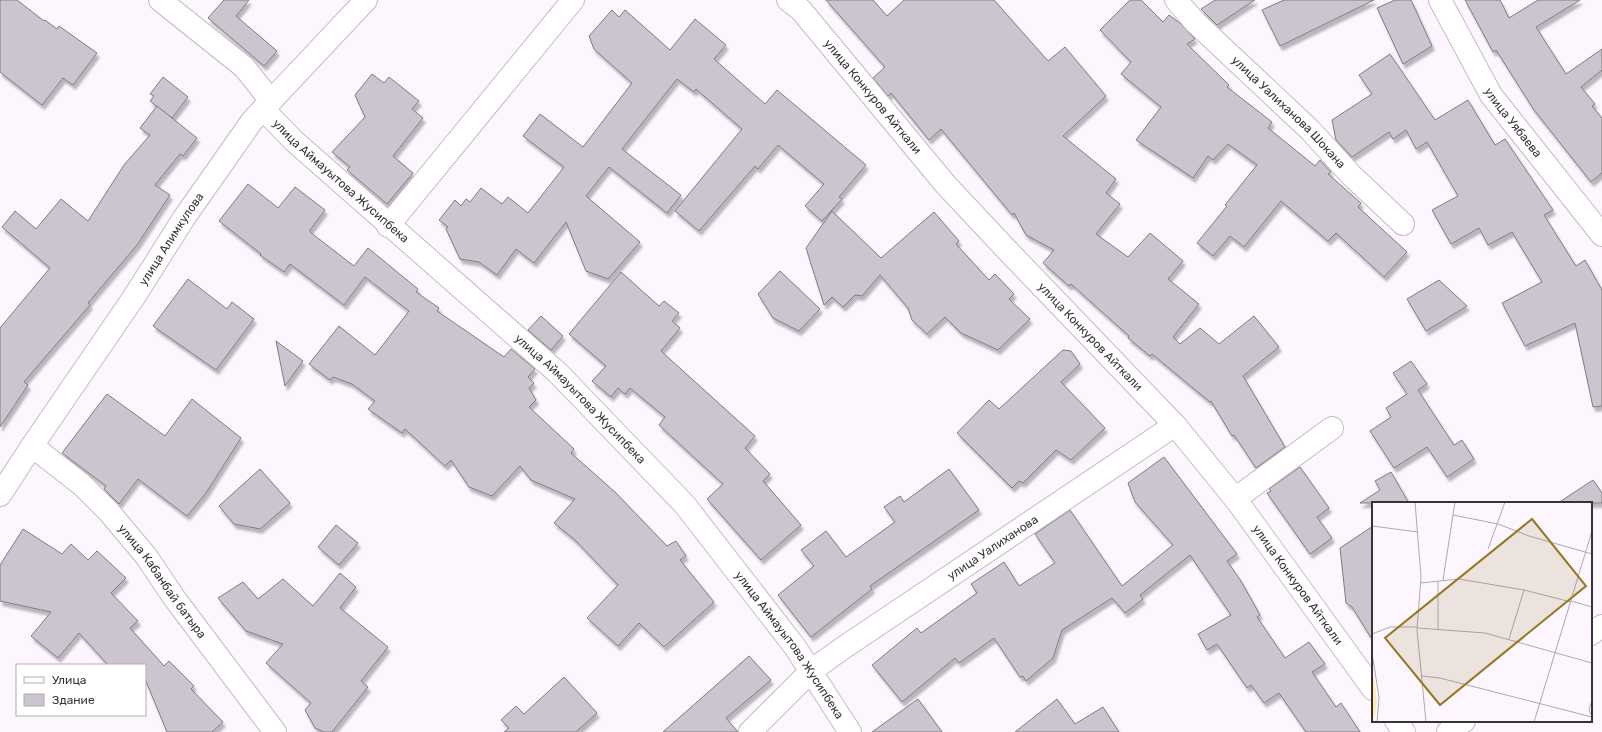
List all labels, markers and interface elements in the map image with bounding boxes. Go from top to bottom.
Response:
street label: улица Конкуров Айткали [821,37,924,157]
street label: улица Уалиханова Шокана [1229,53,1348,171]
street label: улица Уябаева [1481,85,1545,160]
street label: улица Аймауытова Жусипбека [270,116,412,246]
street label: улица Алимкулова [136,190,207,288]
street label: улица Конкуров Айткали [1035,280,1145,394]
street label: улица Аймауытова Жусипбека [512,331,648,467]
inset map [1372,502,1592,722]
street label: улица Уалиханова [945,512,1041,583]
street label: улица Кабанбай батыра [115,521,209,641]
street label: улица Конкуров Айткали [1250,522,1346,648]
street label: улица Аймауытова Жусипбека [732,568,847,722]
legend [16,664,146,716]
text: Улица [52,673,86,687]
text: Здание [52,693,95,707]

